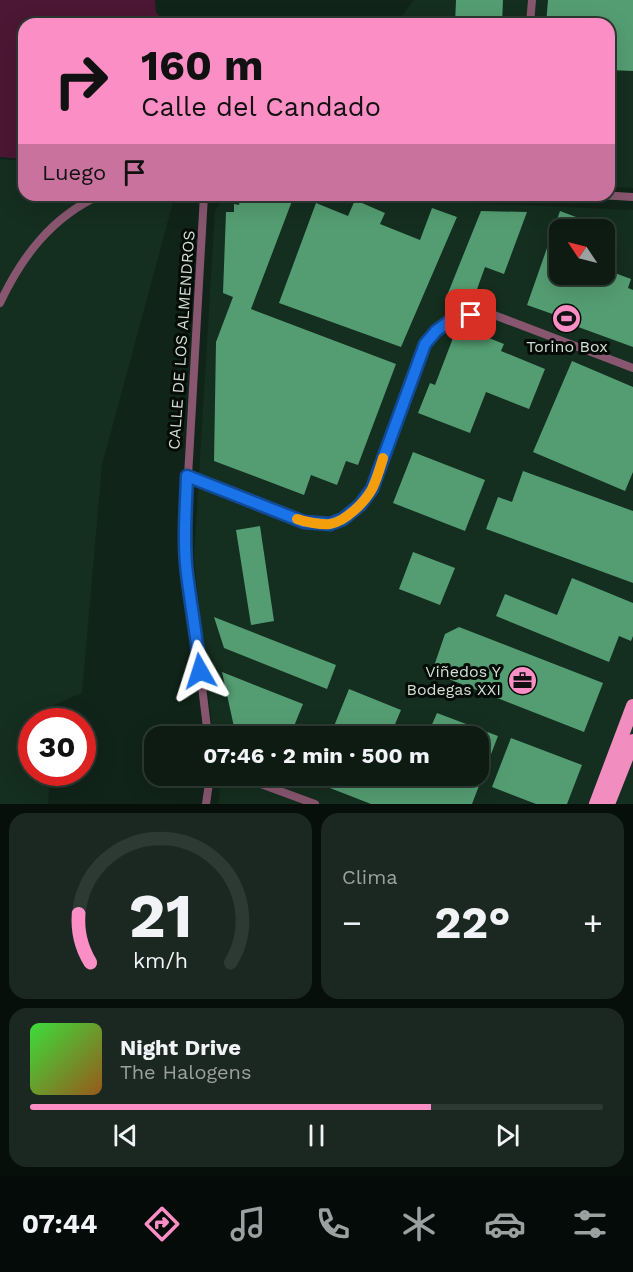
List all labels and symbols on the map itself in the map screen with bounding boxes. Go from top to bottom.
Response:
north arrow [549,219,615,285]
street label: CALLE DE LOS ALMENDROS [164,230,199,450]
pin [445,289,496,340]
sports icon: Torino Box [551,302,583,334]
place label: Torino Box [526,337,608,356]
position arrow [168,639,232,703]
place label: Viñedos Y Bodegas XXI [406,662,501,699]
office icon: Viñedos Y Bodegas XXI [506,664,538,696]
speed limit sign: 30 [18,708,96,786]

